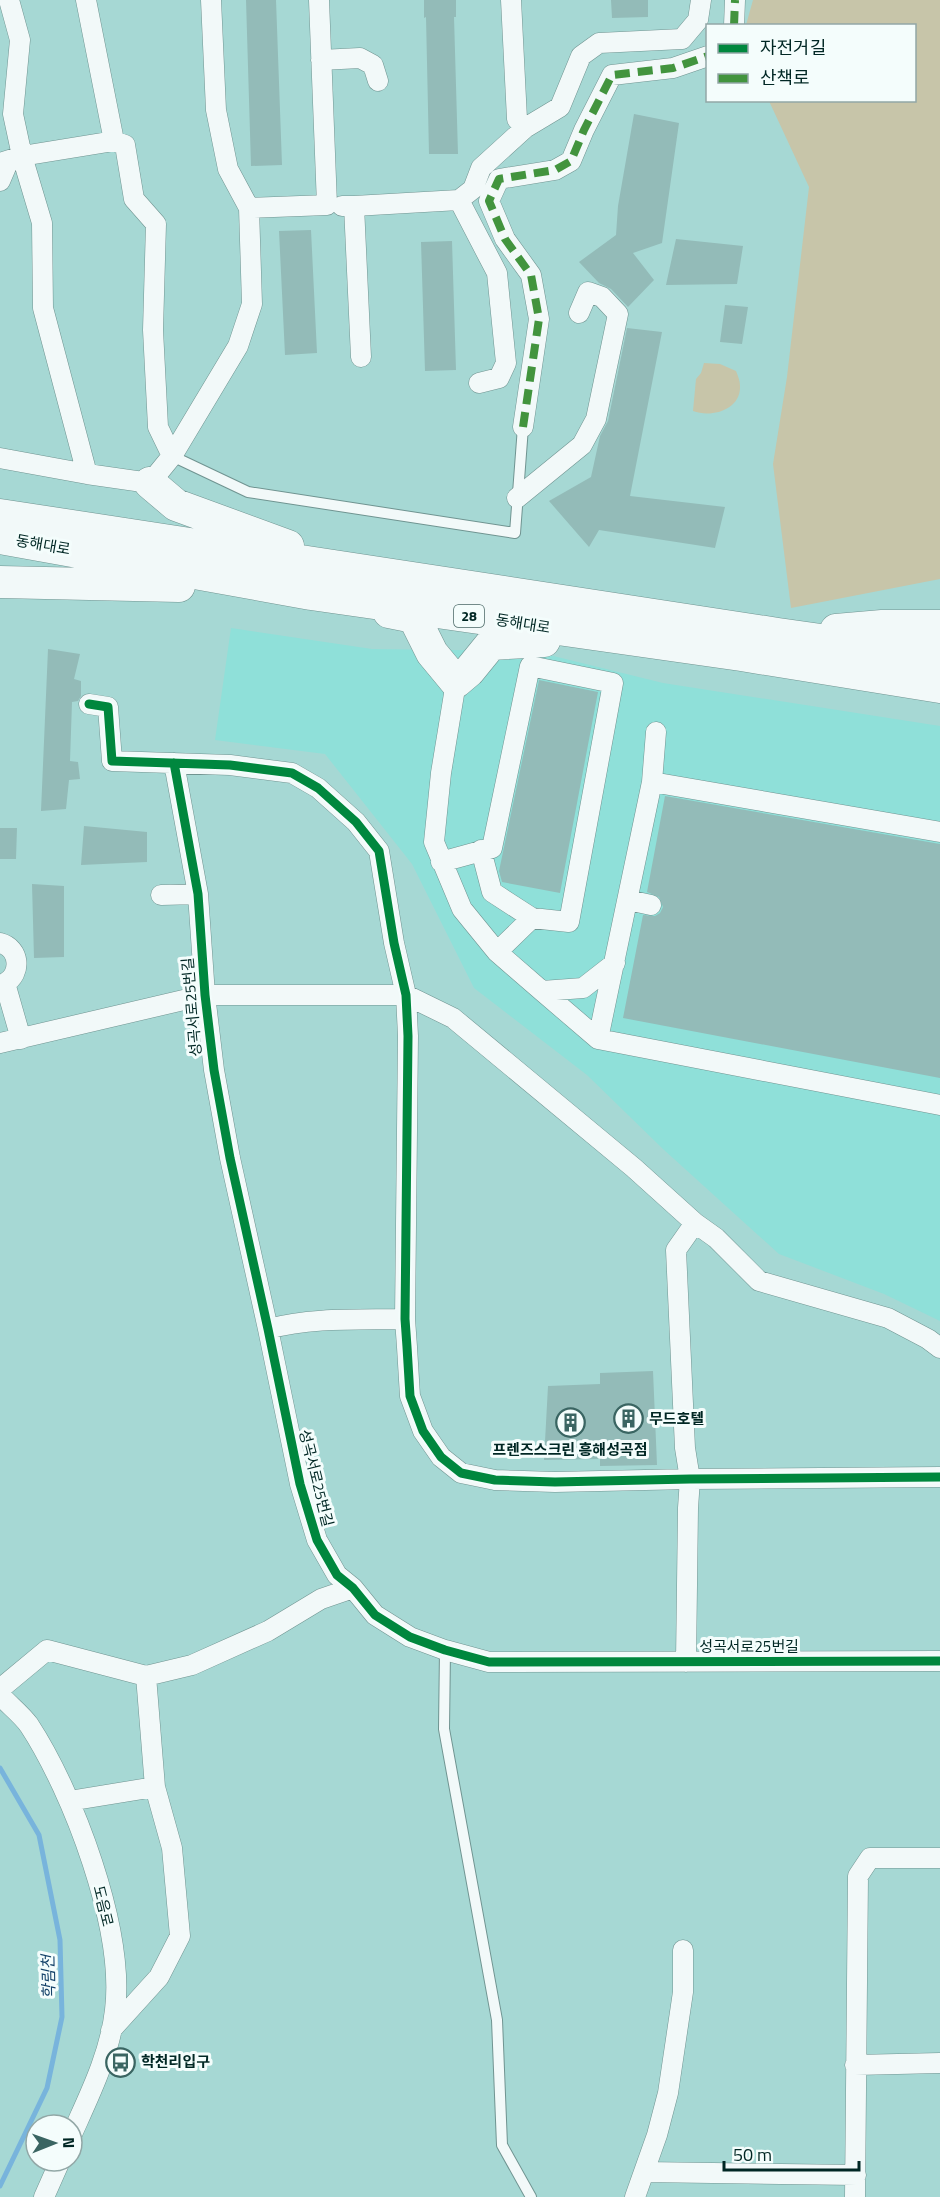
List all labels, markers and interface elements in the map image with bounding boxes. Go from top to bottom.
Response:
legend [706,24,916,102]
text: 자전거길 [760,34,826,61]
text: 산책로 [760,64,810,91]
street label: 동해대로 [14,528,72,561]
road number: 28 [454,605,484,627]
street label: 동해대로 [494,608,552,639]
street label: 성곡서로25번길 [176,956,207,1058]
building icon: 무드호텔 [612,1403,644,1435]
building icon: 프렌즈스크린 흥해성곡점 [554,1407,586,1439]
place label: 무드호텔 [649,1407,704,1430]
street label: 성곡서로25번길 [293,1427,340,1529]
place label: 프렌즈스크린 흥해성곡점 [492,1438,648,1461]
street label: 성곡서로25번길 [699,1635,799,1658]
street label: 도음로 [87,1883,120,1929]
water label: 학림천 [36,1952,60,1999]
bus stop icon: 학천리입구 [104,2046,136,2078]
place label: 학천리입구 [141,2050,210,2073]
north arrow [24,2113,84,2173]
scale bar [724,2134,859,2172]
text: N [57,2137,81,2148]
text: 50 m [733,2141,772,2168]

